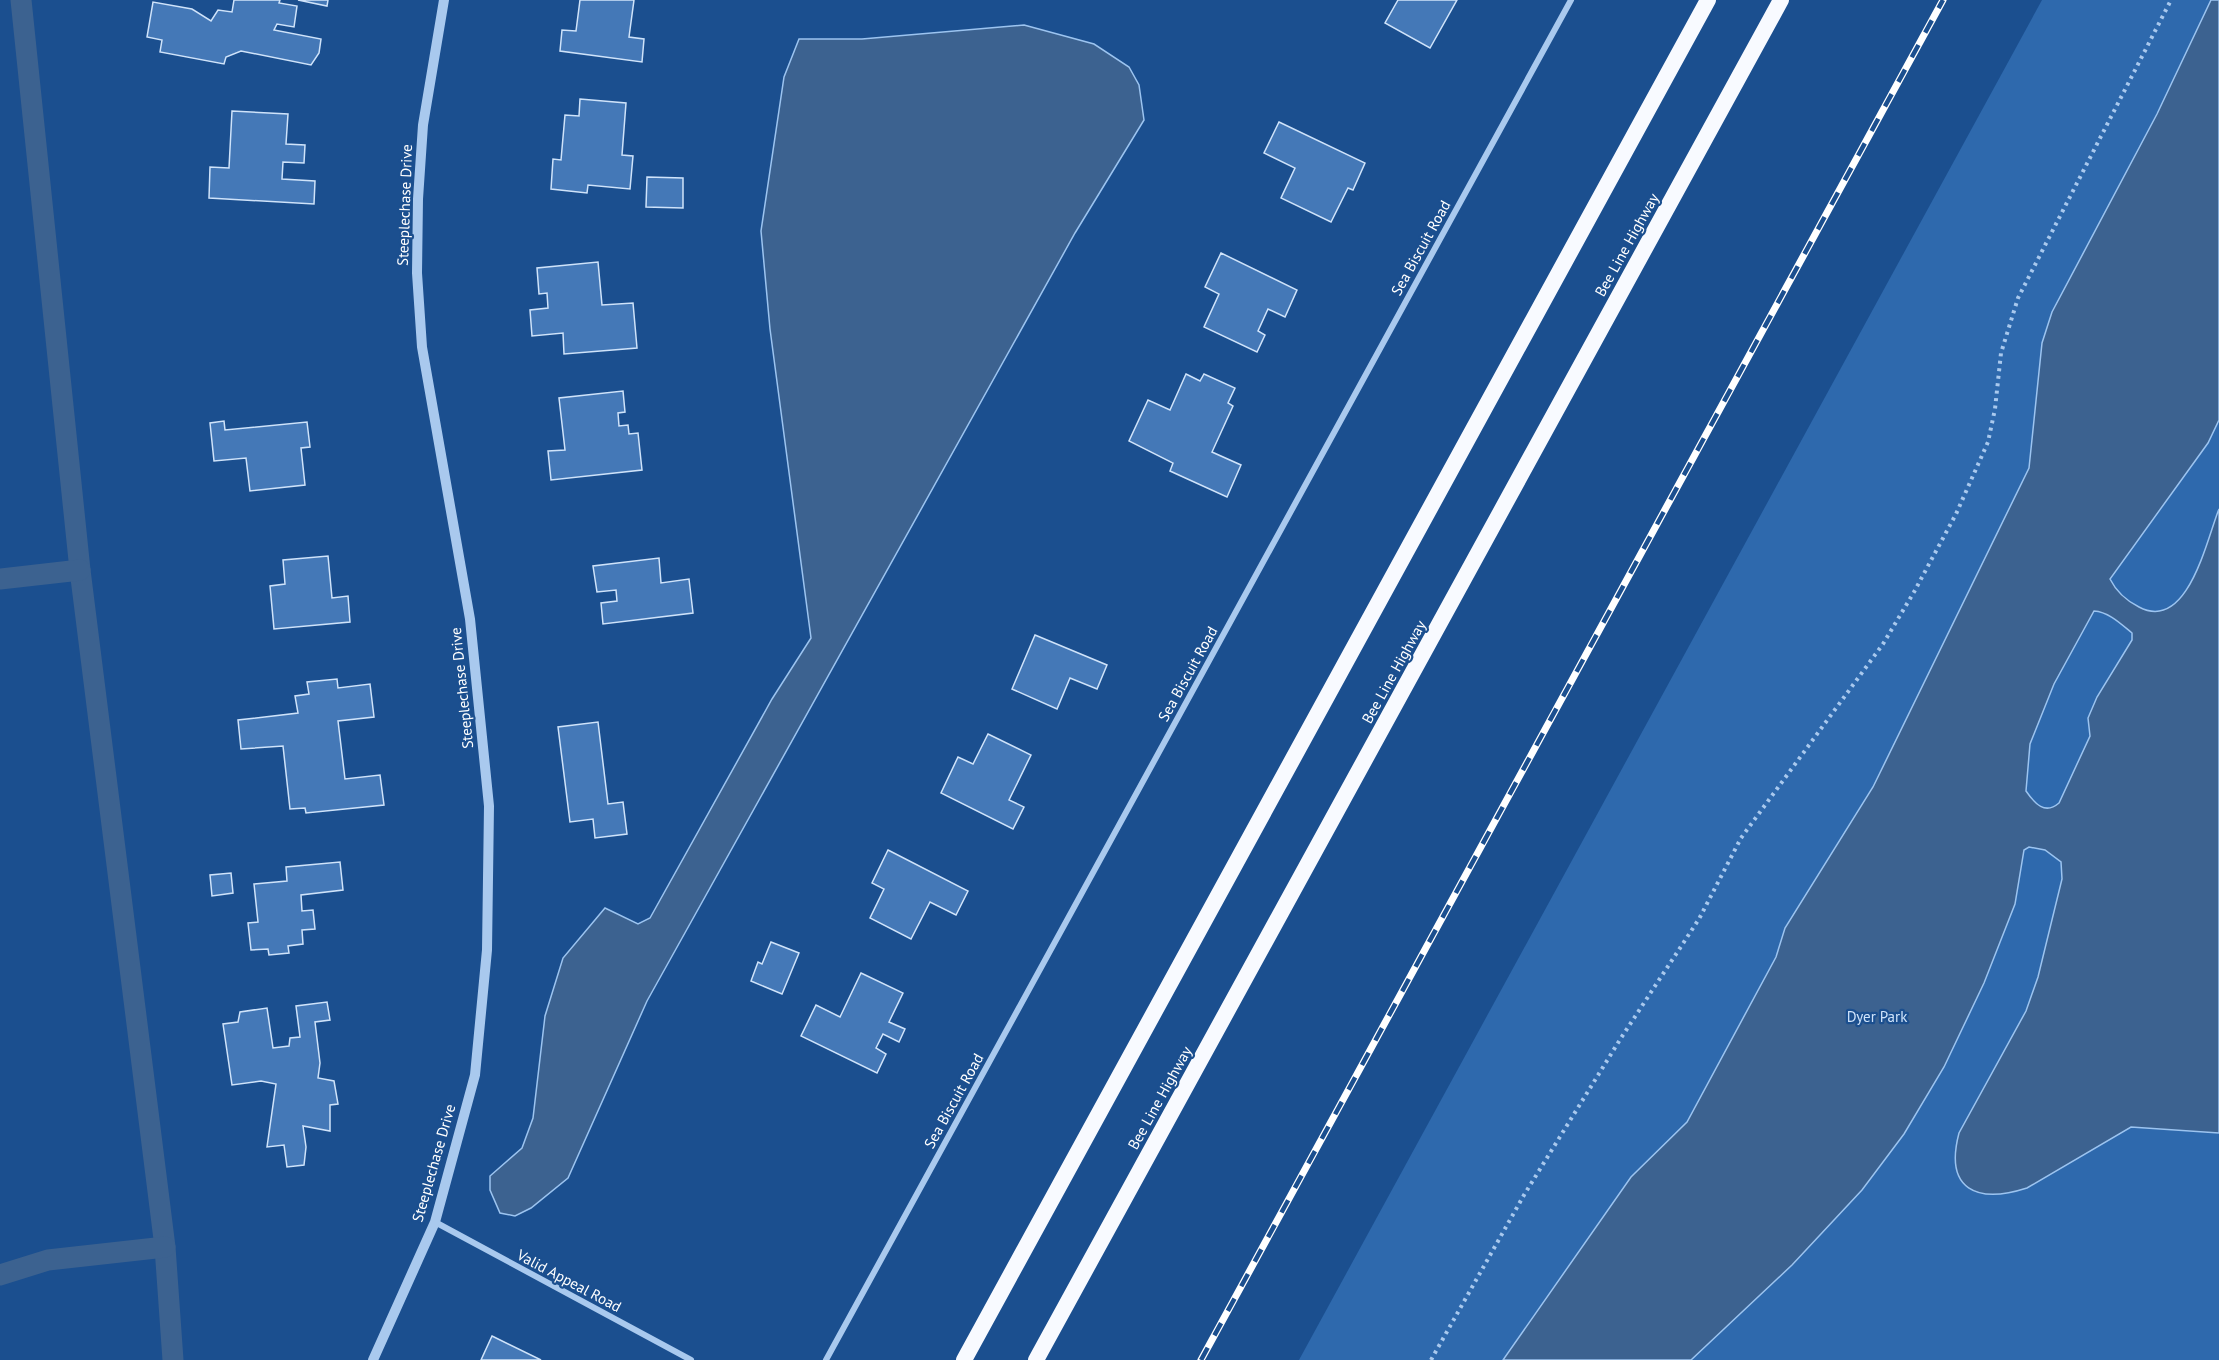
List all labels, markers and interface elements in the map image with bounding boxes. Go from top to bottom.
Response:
street label: Steeplechase Drive [393,144,416,266]
street label: Bee Line Highway [1590,190,1663,300]
street label: Sea Biscuit Road [1387,197,1455,299]
street label: Bee Line Highway [1357,617,1430,727]
street label: Sea Biscuit Road [1154,623,1222,725]
street label: Steeplechase Drive [446,626,477,750]
park label: Dyer Park [1847,1007,1908,1026]
street label: Bee Line Highway [1123,1043,1196,1153]
street label: Sea Biscuit Road [920,1050,988,1152]
street label: Steeplechase Drive [408,1102,459,1224]
street label: Valid Appeal Road [513,1245,625,1316]

